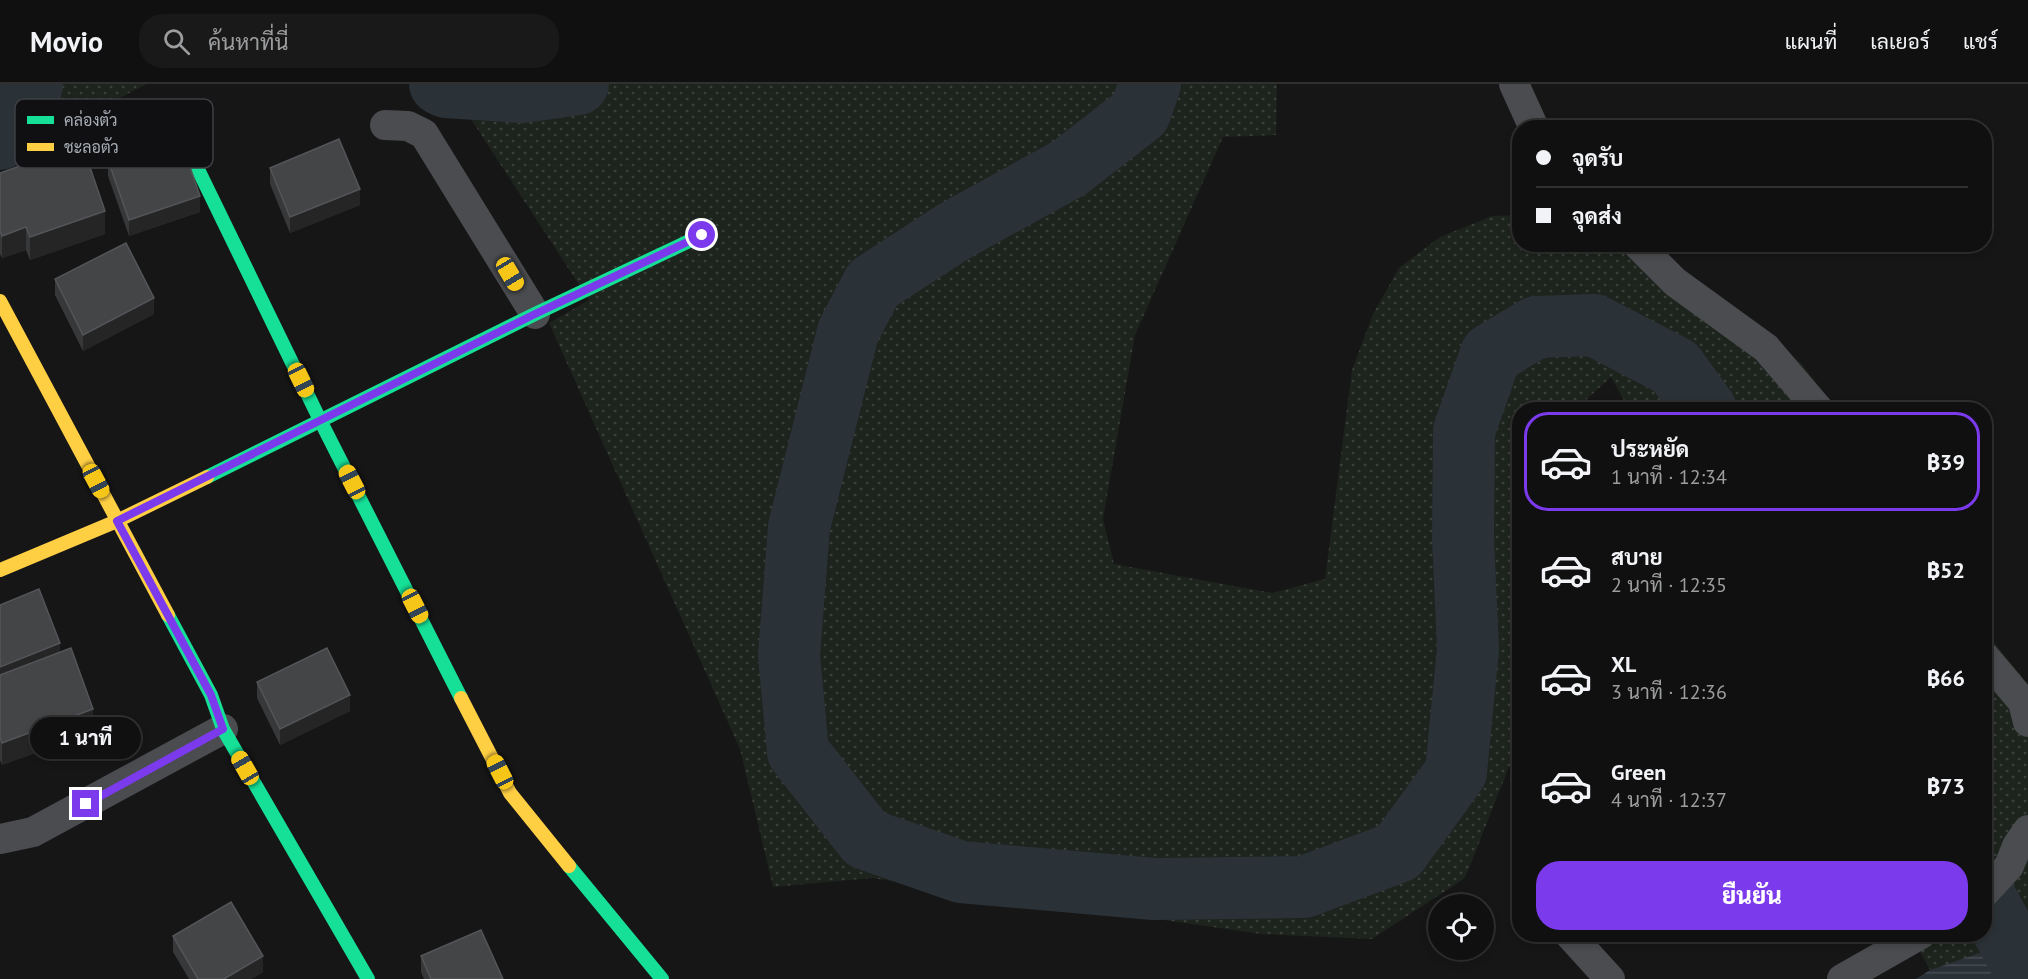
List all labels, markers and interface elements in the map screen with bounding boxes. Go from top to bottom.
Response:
search box [139,14,559,68]
text: Movio [30,23,103,60]
icon: search [160,25,193,58]
text: ค้นหาที่นี่ [208,28,288,56]
text: แผนที่ [1785,28,1837,55]
text: เลเยอร์ [1870,28,1930,55]
text: แชร์ [1963,28,1998,55]
legend [15,99,213,168]
text: คล่องตัว [64,110,118,130]
text: ชะลอตัว [64,137,119,157]
text: จุดรับ [1572,144,1623,172]
text: จุดส่ง [1572,202,1622,230]
route start [688,221,715,248]
car [493,254,527,294]
car [285,360,317,400]
icon: car [1539,435,1593,489]
text: ประหยัด [1611,435,1689,463]
text: ฿39 [1927,448,1965,476]
car [80,461,112,501]
car [336,462,368,502]
text: 1 นาที · 12:34 [1611,464,1727,490]
icon: car [1539,543,1593,597]
text: สบาย [1611,543,1663,571]
text: ฿52 [1927,556,1965,584]
text: 2 นาที · 12:35 [1611,572,1727,598]
car [399,586,431,626]
text: XL [1611,650,1636,678]
icon: car [1539,651,1593,705]
text: ฿66 [1927,664,1965,692]
text: 3 นาที · 12:36 [1611,679,1727,705]
callout: 1 นาที [31,717,142,759]
text: 1 นาที [59,725,112,751]
car [228,748,262,788]
car [484,752,516,792]
text: Green [1611,758,1666,786]
icon: car [1539,759,1593,813]
text: ฿73 [1927,772,1965,800]
text: 4 นาที · 12:37 [1611,787,1727,813]
route end [72,790,99,817]
button: ยืนยัน [1536,861,1968,930]
map controls [1428,894,1494,960]
button: locate [1428,894,1494,960]

